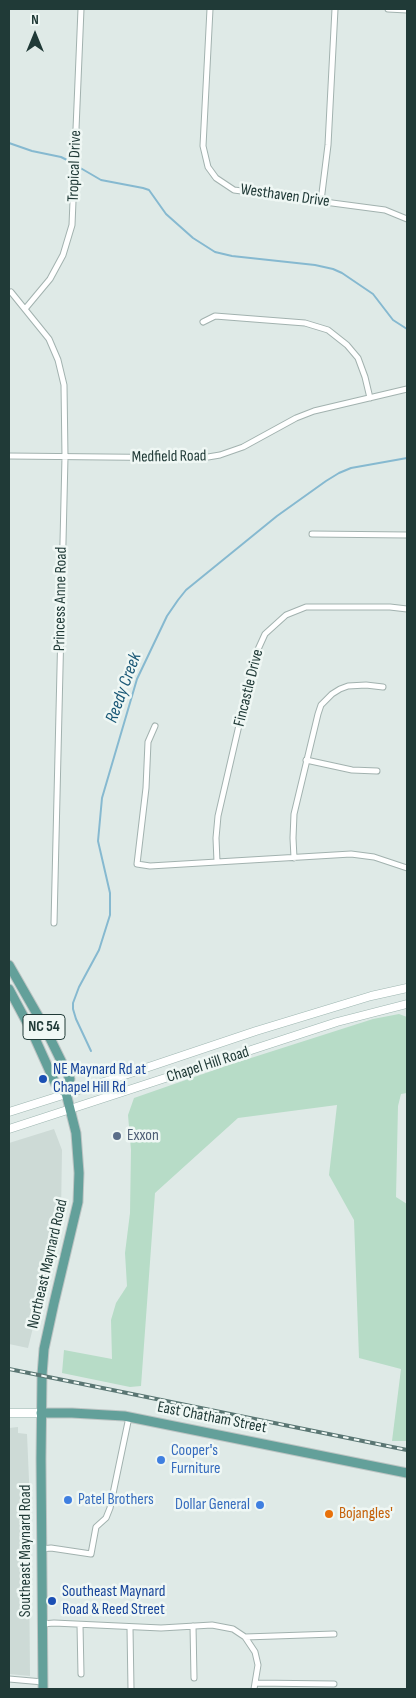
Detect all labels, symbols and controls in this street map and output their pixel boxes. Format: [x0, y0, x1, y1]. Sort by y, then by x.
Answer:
north arrow [10, 10, 60, 60]
text: N [31, 11, 39, 28]
street label: Tropical Drive [64, 130, 86, 202]
street label: Westhaven Drive [239, 180, 331, 212]
street label: Medfield Road [131, 447, 207, 467]
street label: Princess Anne Road [50, 547, 72, 651]
street label: Fincastle Drive [230, 647, 268, 729]
water label: Reedy Creek [101, 650, 147, 726]
road number: NC 54 [23, 1014, 65, 1040]
street label: Chapel Hill Road [164, 1043, 252, 1087]
place label: NE Maynard Rd at Chapel Hill Rd [53, 1060, 146, 1098]
marker: NE Maynard Rd at Chapel Hill Rd [37, 1073, 49, 1085]
place label: Exxon [127, 1126, 159, 1146]
marker: Exxon [111, 1130, 123, 1142]
street label: Northeast Maynard Road [24, 1198, 72, 1330]
street label: East Chatham Street [156, 1398, 268, 1438]
place label: Cooper's Furniture [171, 1441, 220, 1479]
marker: Cooper's Furniture [155, 1454, 167, 1466]
street label: Southeast Maynard Road [16, 1485, 36, 1617]
place label: Patel Brothers [78, 1490, 154, 1510]
marker: Patel Brothers [62, 1494, 74, 1506]
place label: Dollar General [175, 1495, 250, 1515]
marker: Dollar General [254, 1499, 266, 1511]
place label: Bojangles' [339, 1504, 393, 1524]
marker: Bojangles' [323, 1508, 335, 1520]
place label: Southeast Maynard Road & Reed Street [62, 1582, 165, 1620]
marker: Southeast Maynard Road & Reed Street [46, 1595, 58, 1607]

